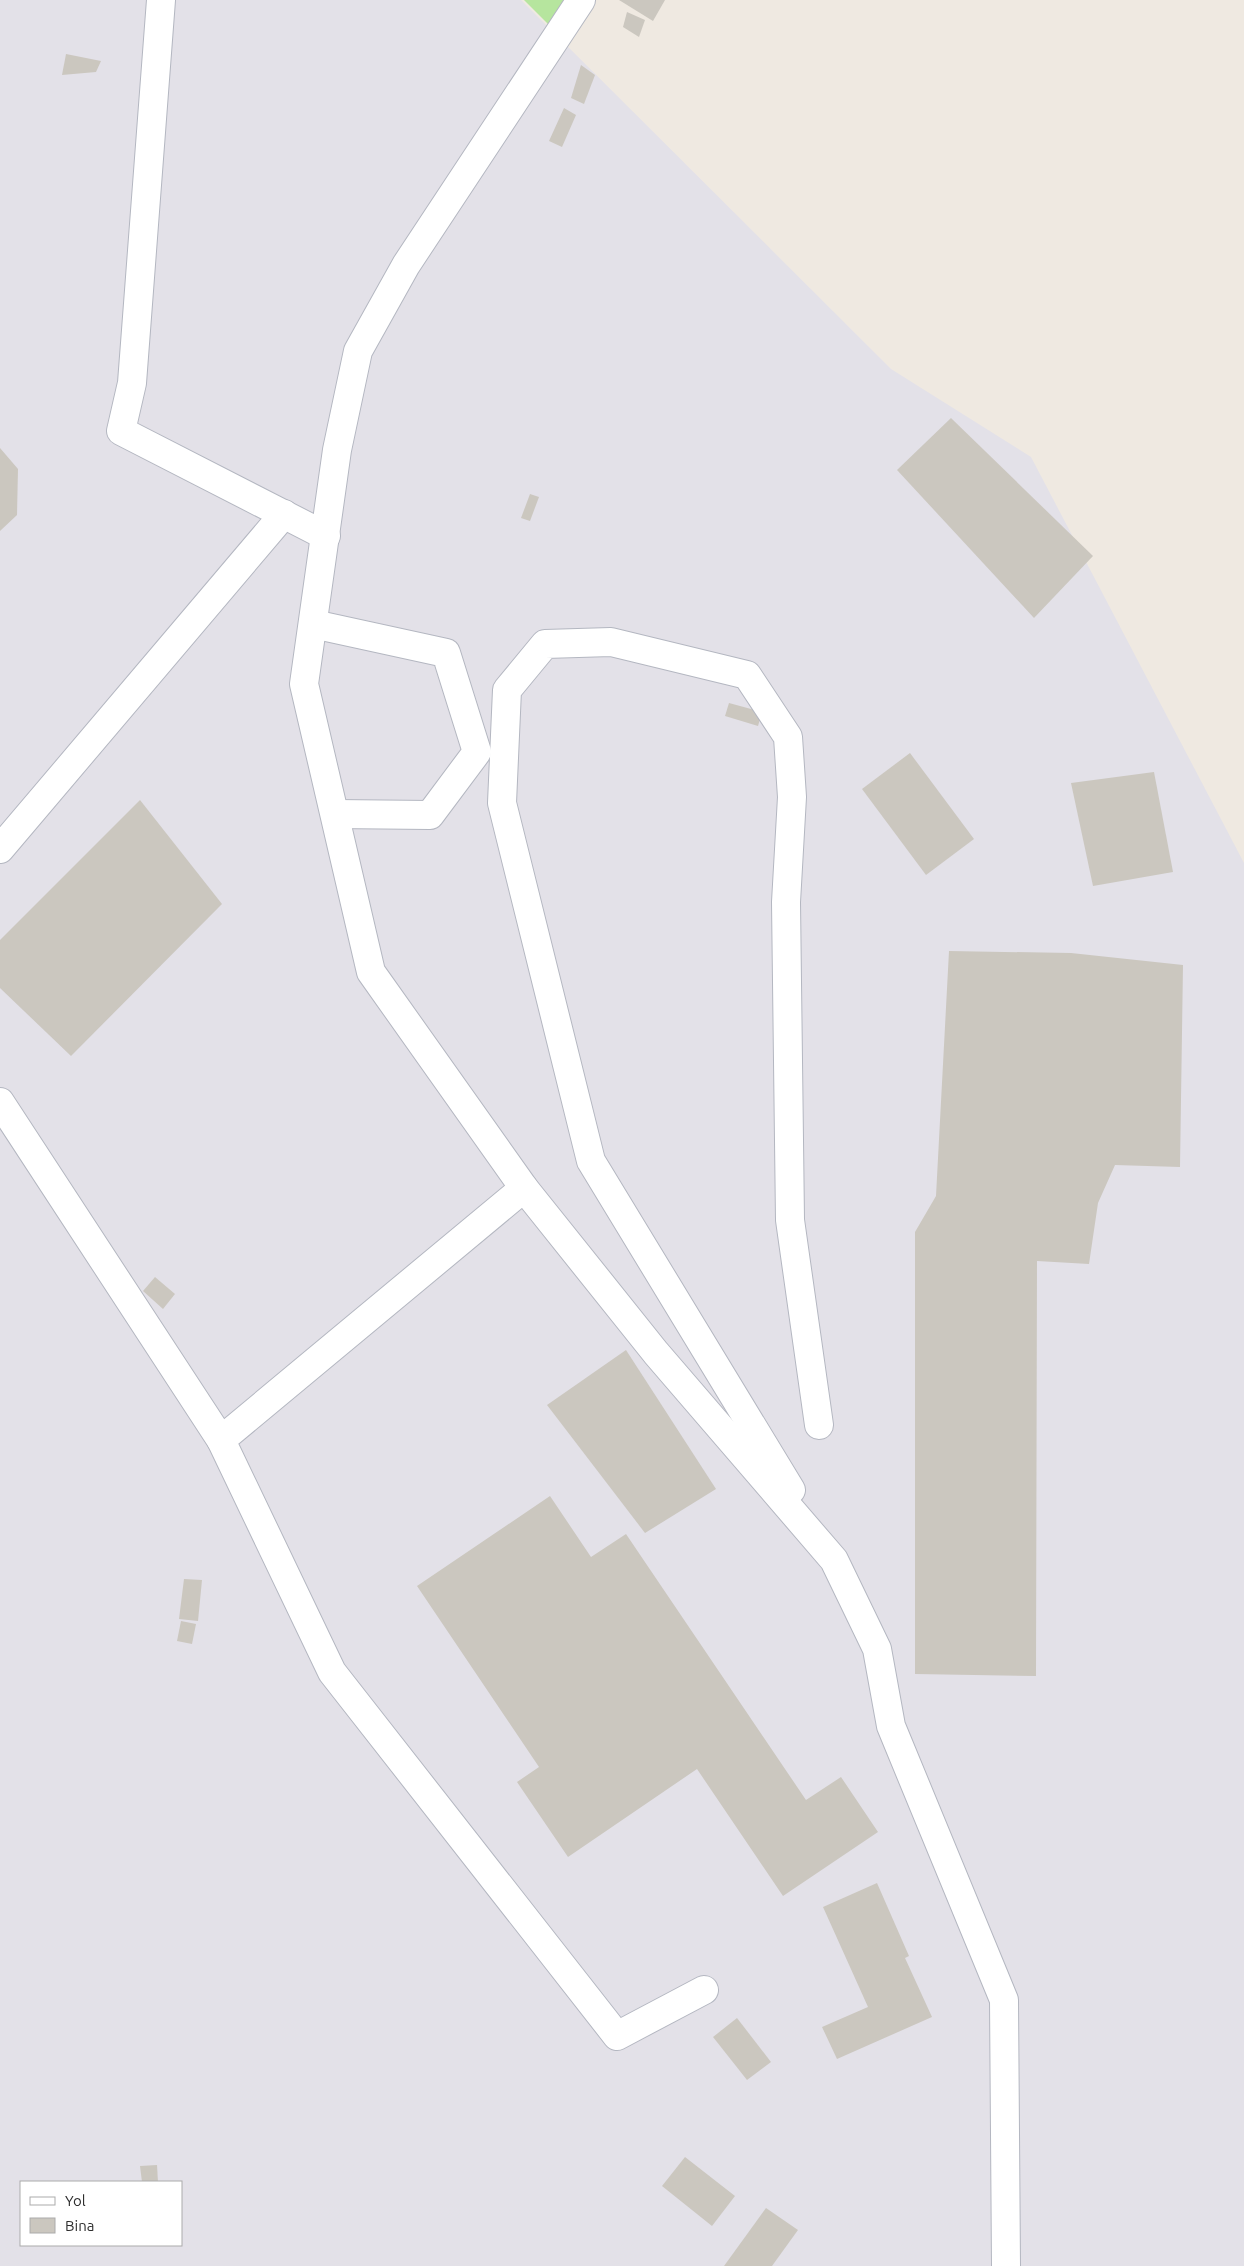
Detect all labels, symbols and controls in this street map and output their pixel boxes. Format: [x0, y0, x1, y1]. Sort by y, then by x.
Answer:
legend [20, 2181, 182, 2246]
text: Yol [65, 2192, 86, 2209]
text: Bina [65, 2217, 94, 2234]

